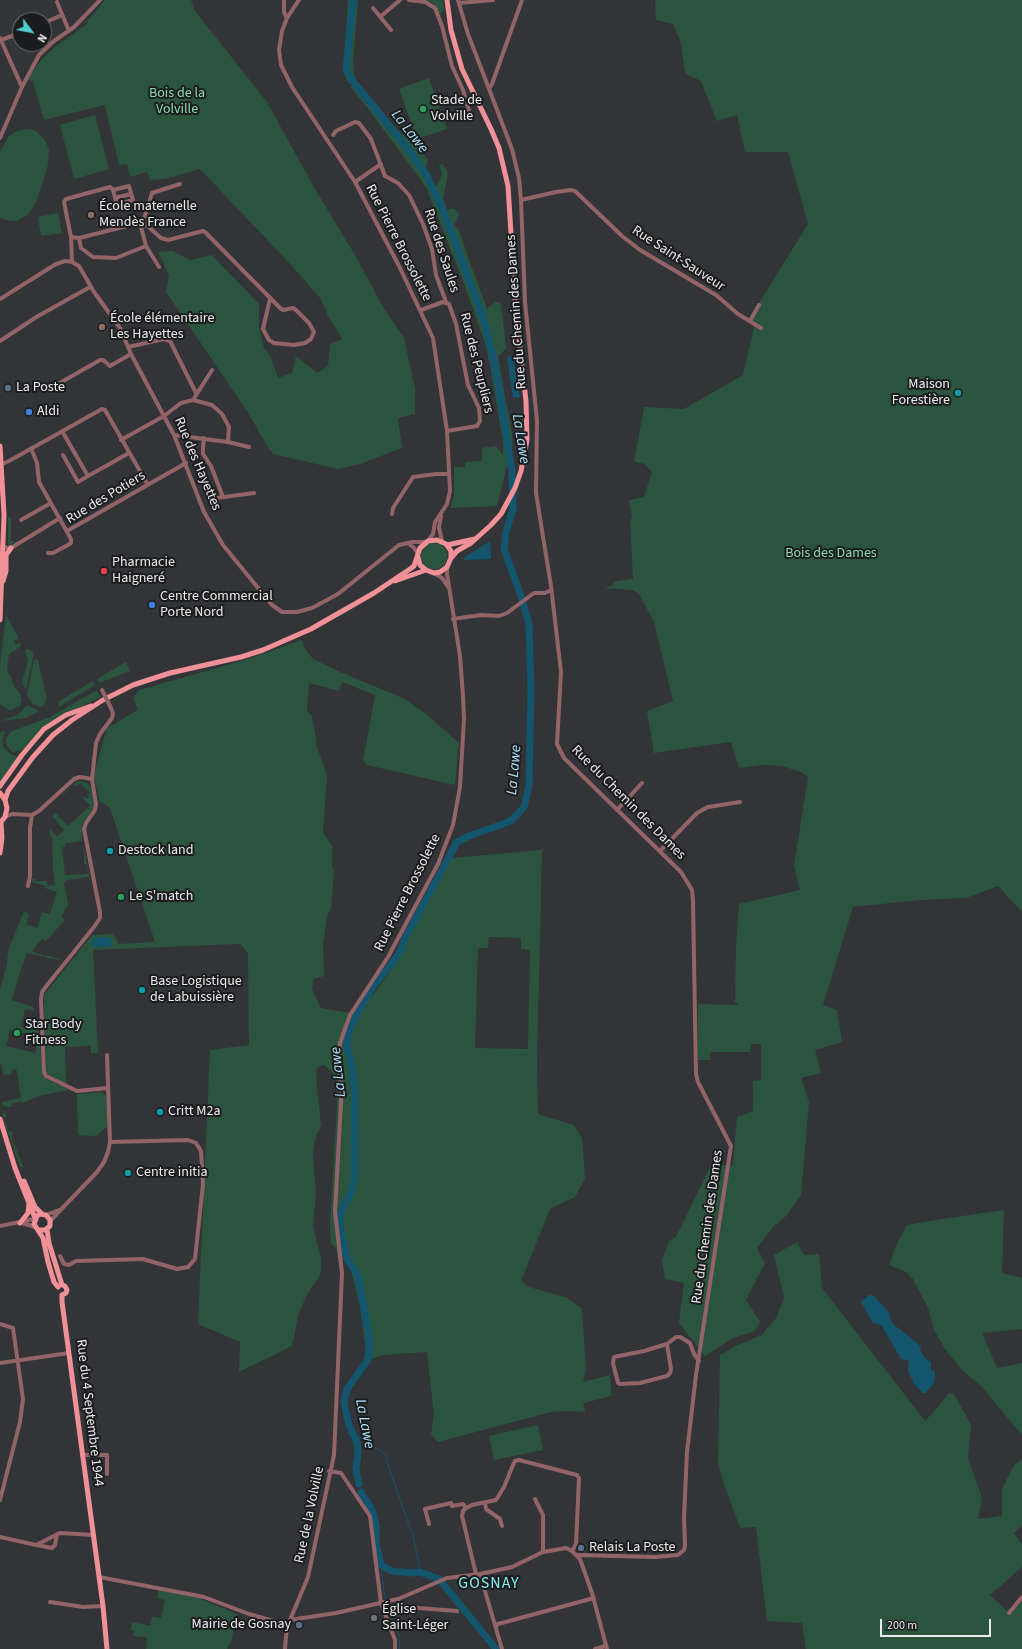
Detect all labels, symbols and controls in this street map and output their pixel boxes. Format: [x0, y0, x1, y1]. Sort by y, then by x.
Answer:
north arrow [12, 12, 52, 52]
text: N [33, 31, 50, 45]
park label: Bois de la Volville [149, 86, 205, 118]
place label: Stade de Volville [431, 93, 482, 126]
marker: Stade de Volville [418, 104, 428, 114]
water label: La Lawe [386, 107, 432, 157]
street label: Rue Pierre Brossolette [361, 182, 435, 304]
place label: École maternelle Mendès France [99, 199, 197, 232]
street label: Rue des Saules [420, 207, 462, 295]
marker: École maternelle Mendès France [86, 210, 96, 220]
street label: Rue Saint-Sauveur [628, 223, 728, 295]
street label: Rue du Chemin des Dames [503, 234, 531, 390]
place label: École élémentaire Les Hayettes [110, 311, 214, 344]
street label: Rue des Peupliers [455, 311, 497, 415]
marker: École élémentaire Les Hayettes [97, 322, 107, 332]
place label: Maison Forestière [892, 377, 950, 410]
place label: La Poste [16, 380, 65, 396]
marker: La Poste [3, 383, 13, 393]
marker: Maison Forestière [953, 388, 963, 398]
place label: Aldi [37, 404, 59, 420]
marker: Aldi [24, 407, 34, 417]
water label: La Lawe [507, 413, 533, 465]
street label: Rue des Hayettes [170, 415, 224, 513]
street label: Rue des Potiers [63, 468, 149, 528]
park label: Bois des Dames [785, 546, 877, 562]
place label: Pharmacie Haigneré [112, 555, 175, 588]
marker: Pharmacie Haigneré [99, 566, 109, 576]
place label: Centre Commercial Porte Nord [160, 589, 273, 622]
marker: Centre Commercial Porte Nord [147, 600, 157, 610]
street label: Rue du Chemin des Dames [567, 742, 689, 864]
water label: La Lawe [504, 744, 526, 796]
street label: Rue Pierre Brossolette [371, 832, 445, 954]
place label: Destock land [118, 843, 193, 859]
marker: Destock land [105, 846, 115, 856]
place label: Le S'match [129, 889, 193, 905]
marker: Le S'match [116, 892, 126, 902]
place label: Base Logistique de Labuissière [150, 974, 242, 1006]
marker: Base Logistique de Labuissière [137, 985, 147, 995]
place label: Star Body Fitness [25, 1017, 81, 1050]
marker: Star Body Fitness [12, 1028, 22, 1038]
water label: La Lawe [327, 1046, 351, 1098]
place label: Critt M2a [168, 1104, 220, 1120]
marker: Critt M2a [155, 1107, 165, 1117]
street label: Rue du Chemin des Dames [689, 1149, 727, 1305]
place label: Centre initia [136, 1165, 208, 1181]
marker: Centre initia [123, 1168, 133, 1178]
street label: Rue du 4 Septembre 1944 [72, 1338, 106, 1488]
water label: La Lawe [350, 1398, 378, 1450]
street label: Rue de la Volville [292, 1465, 328, 1565]
place label: Relais La Poste [589, 1540, 675, 1556]
marker: Relais La Poste [576, 1543, 586, 1553]
district label: GOSNAY [458, 1574, 520, 1594]
place label: Église Saint-Léger [382, 1602, 448, 1634]
scale bar [882, 1611, 993, 1637]
marker: Église Saint-Léger [369, 1613, 379, 1623]
place label: Mairie de Gosnay [191, 1617, 291, 1633]
text: 200 m [887, 1617, 917, 1634]
marker: Mairie de Gosnay [294, 1620, 304, 1630]

